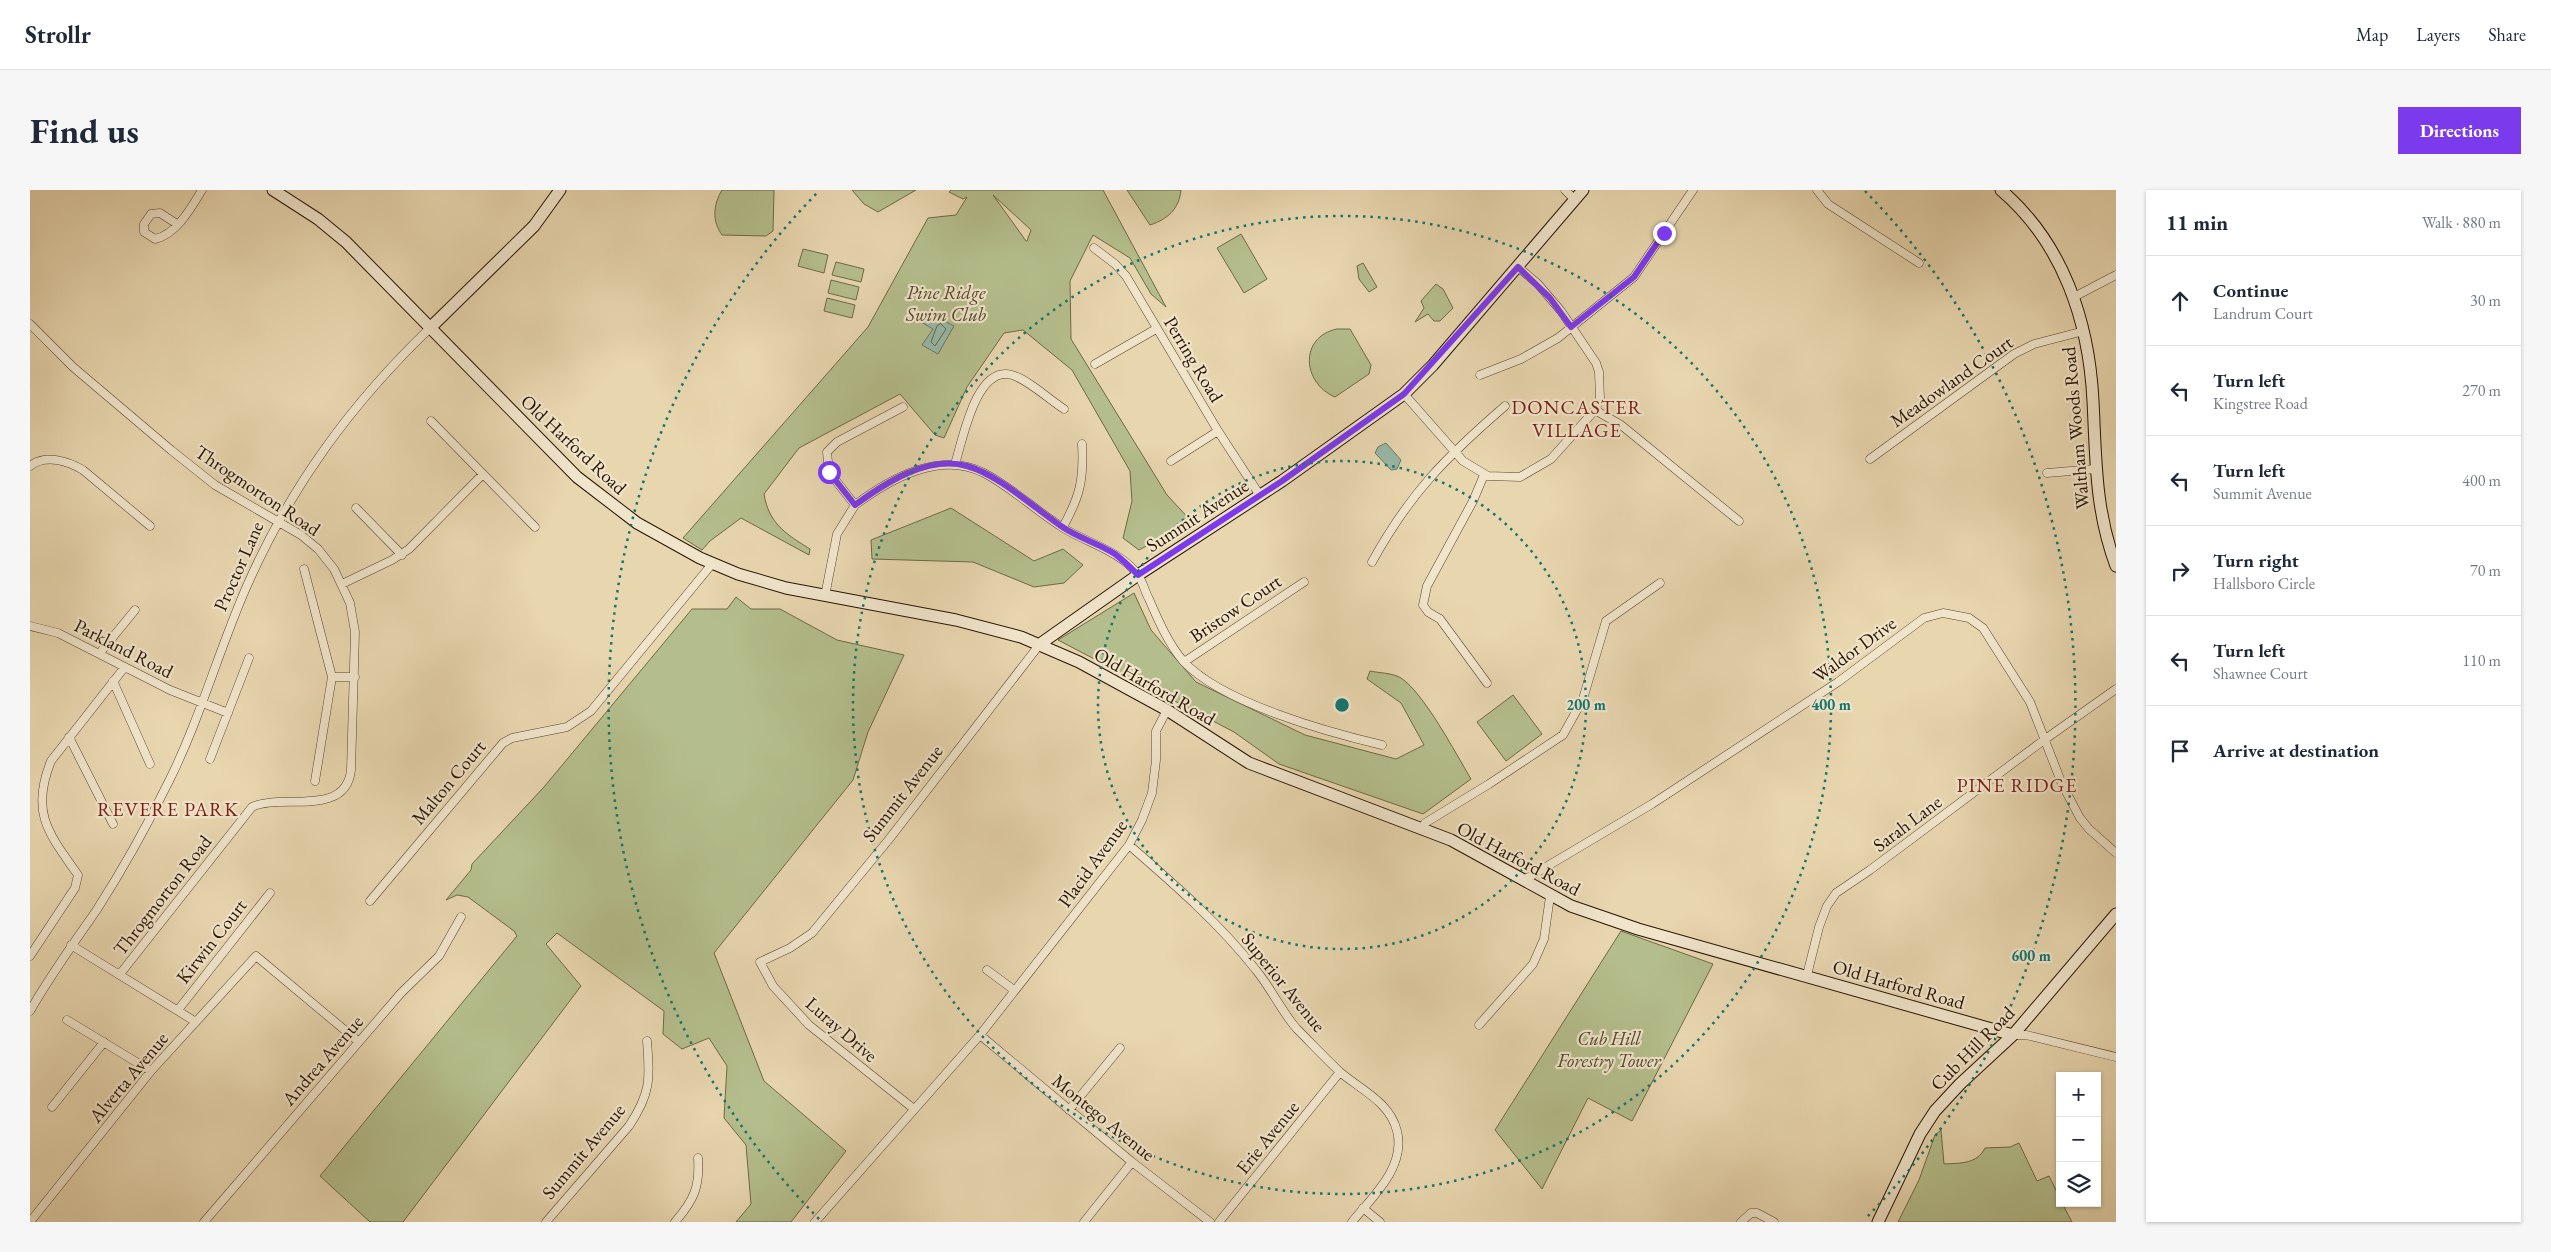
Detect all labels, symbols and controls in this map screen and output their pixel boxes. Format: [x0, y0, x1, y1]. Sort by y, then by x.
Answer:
text: Strollr [25, 19, 91, 50]
text: Map [2356, 23, 2388, 46]
text: Layers [2416, 23, 2460, 46]
text: Share [2488, 23, 2526, 46]
button: Directions [2398, 107, 2521, 154]
text: Find us [30, 108, 139, 153]
text: 11 min [2166, 209, 2228, 236]
text: Walk · 880 m [2422, 212, 2501, 233]
route end [1653, 222, 1676, 245]
text: Continue [2213, 278, 2288, 303]
park label: Pine Ridge Swim Club [905, 280, 986, 327]
icon: ahead [2166, 287, 2194, 315]
text: 30 m [2470, 290, 2501, 311]
text: Landrum Court [2213, 303, 2313, 324]
street label: Perring Road [1158, 312, 1229, 407]
street label: Meadowland Court [1885, 330, 2018, 433]
street label: Waltham Woods Road [2056, 345, 2095, 510]
text: Turn left [2213, 368, 2285, 393]
icon: left [2166, 377, 2194, 405]
text: 270 m [2462, 380, 2501, 401]
street label: Old Harford Road [515, 389, 632, 500]
text: Kingstree Road [2213, 393, 2308, 414]
district label: DONCASTER VILLAGE [1511, 394, 1643, 443]
street label: Throgmorton Road [190, 439, 326, 542]
text: Turn left [2213, 458, 2285, 483]
route start [818, 461, 841, 484]
icon: left [2166, 467, 2194, 495]
text: 400 m [2462, 470, 2501, 491]
street label: Summit Avenue [1141, 473, 1253, 558]
text: Summit Avenue [2213, 483, 2312, 504]
street label: Proctor Lane [208, 517, 269, 615]
text: Turn right [2213, 548, 2299, 573]
icon: right [2166, 557, 2194, 585]
text: 70 m [2470, 560, 2501, 581]
street label: Bristow Court [1185, 569, 1286, 648]
text: Hallsboro Circle [2213, 573, 2315, 594]
street label: Waldor Drive [1808, 611, 1901, 688]
street label: Parkland Road [70, 613, 178, 684]
text: Turn left [2213, 638, 2285, 663]
street label: Old Harford Road [1089, 642, 1220, 732]
icon: left [2166, 647, 2194, 675]
text: 110 m [2462, 650, 2501, 671]
text: Shawnee Court [2213, 663, 2308, 684]
text: 200 m [1566, 695, 1606, 714]
text: 400 m [1811, 695, 1851, 714]
centre of rings [1333, 696, 1351, 714]
street label: Malton Court [406, 735, 491, 830]
icon: arrive [2166, 737, 2194, 765]
text: Arrive at destination [2213, 738, 2379, 763]
street label: Summit Avenue [856, 739, 948, 847]
district label: PINE RIDGE [1957, 772, 2077, 798]
street label: Sarah Lane [1868, 789, 1947, 857]
district label: REVERE PARK [97, 796, 239, 822]
street label: Placid Avenue [1052, 814, 1133, 912]
street label: Old Harford Road [1453, 815, 1585, 902]
street label: Throgmorton Road [108, 830, 217, 961]
street label: Kirwin Court [171, 894, 252, 989]
street label: Superior Avenue [1236, 927, 1331, 1037]
text: 600 m [2011, 946, 2051, 965]
street label: Old Harford Road [1830, 954, 1968, 1015]
street label: Luray Drive [800, 991, 883, 1068]
street label: Cub Hill Road [1925, 1000, 2020, 1096]
street label: Andrea Avenue [275, 1010, 369, 1112]
park label: Cub Hill Forestry Tower [1556, 1026, 1661, 1073]
street label: Alverta Avenue [82, 1027, 174, 1129]
street label: Montego Avenue [1047, 1068, 1160, 1167]
map controls [2056, 1072, 2101, 1207]
button: + [2056, 1072, 2101, 1117]
street label: Erie Avenue [1230, 1095, 1305, 1179]
street label: Summit Avenue [536, 1098, 631, 1204]
button: − [2056, 1117, 2101, 1162]
button: layers [2056, 1162, 2101, 1207]

